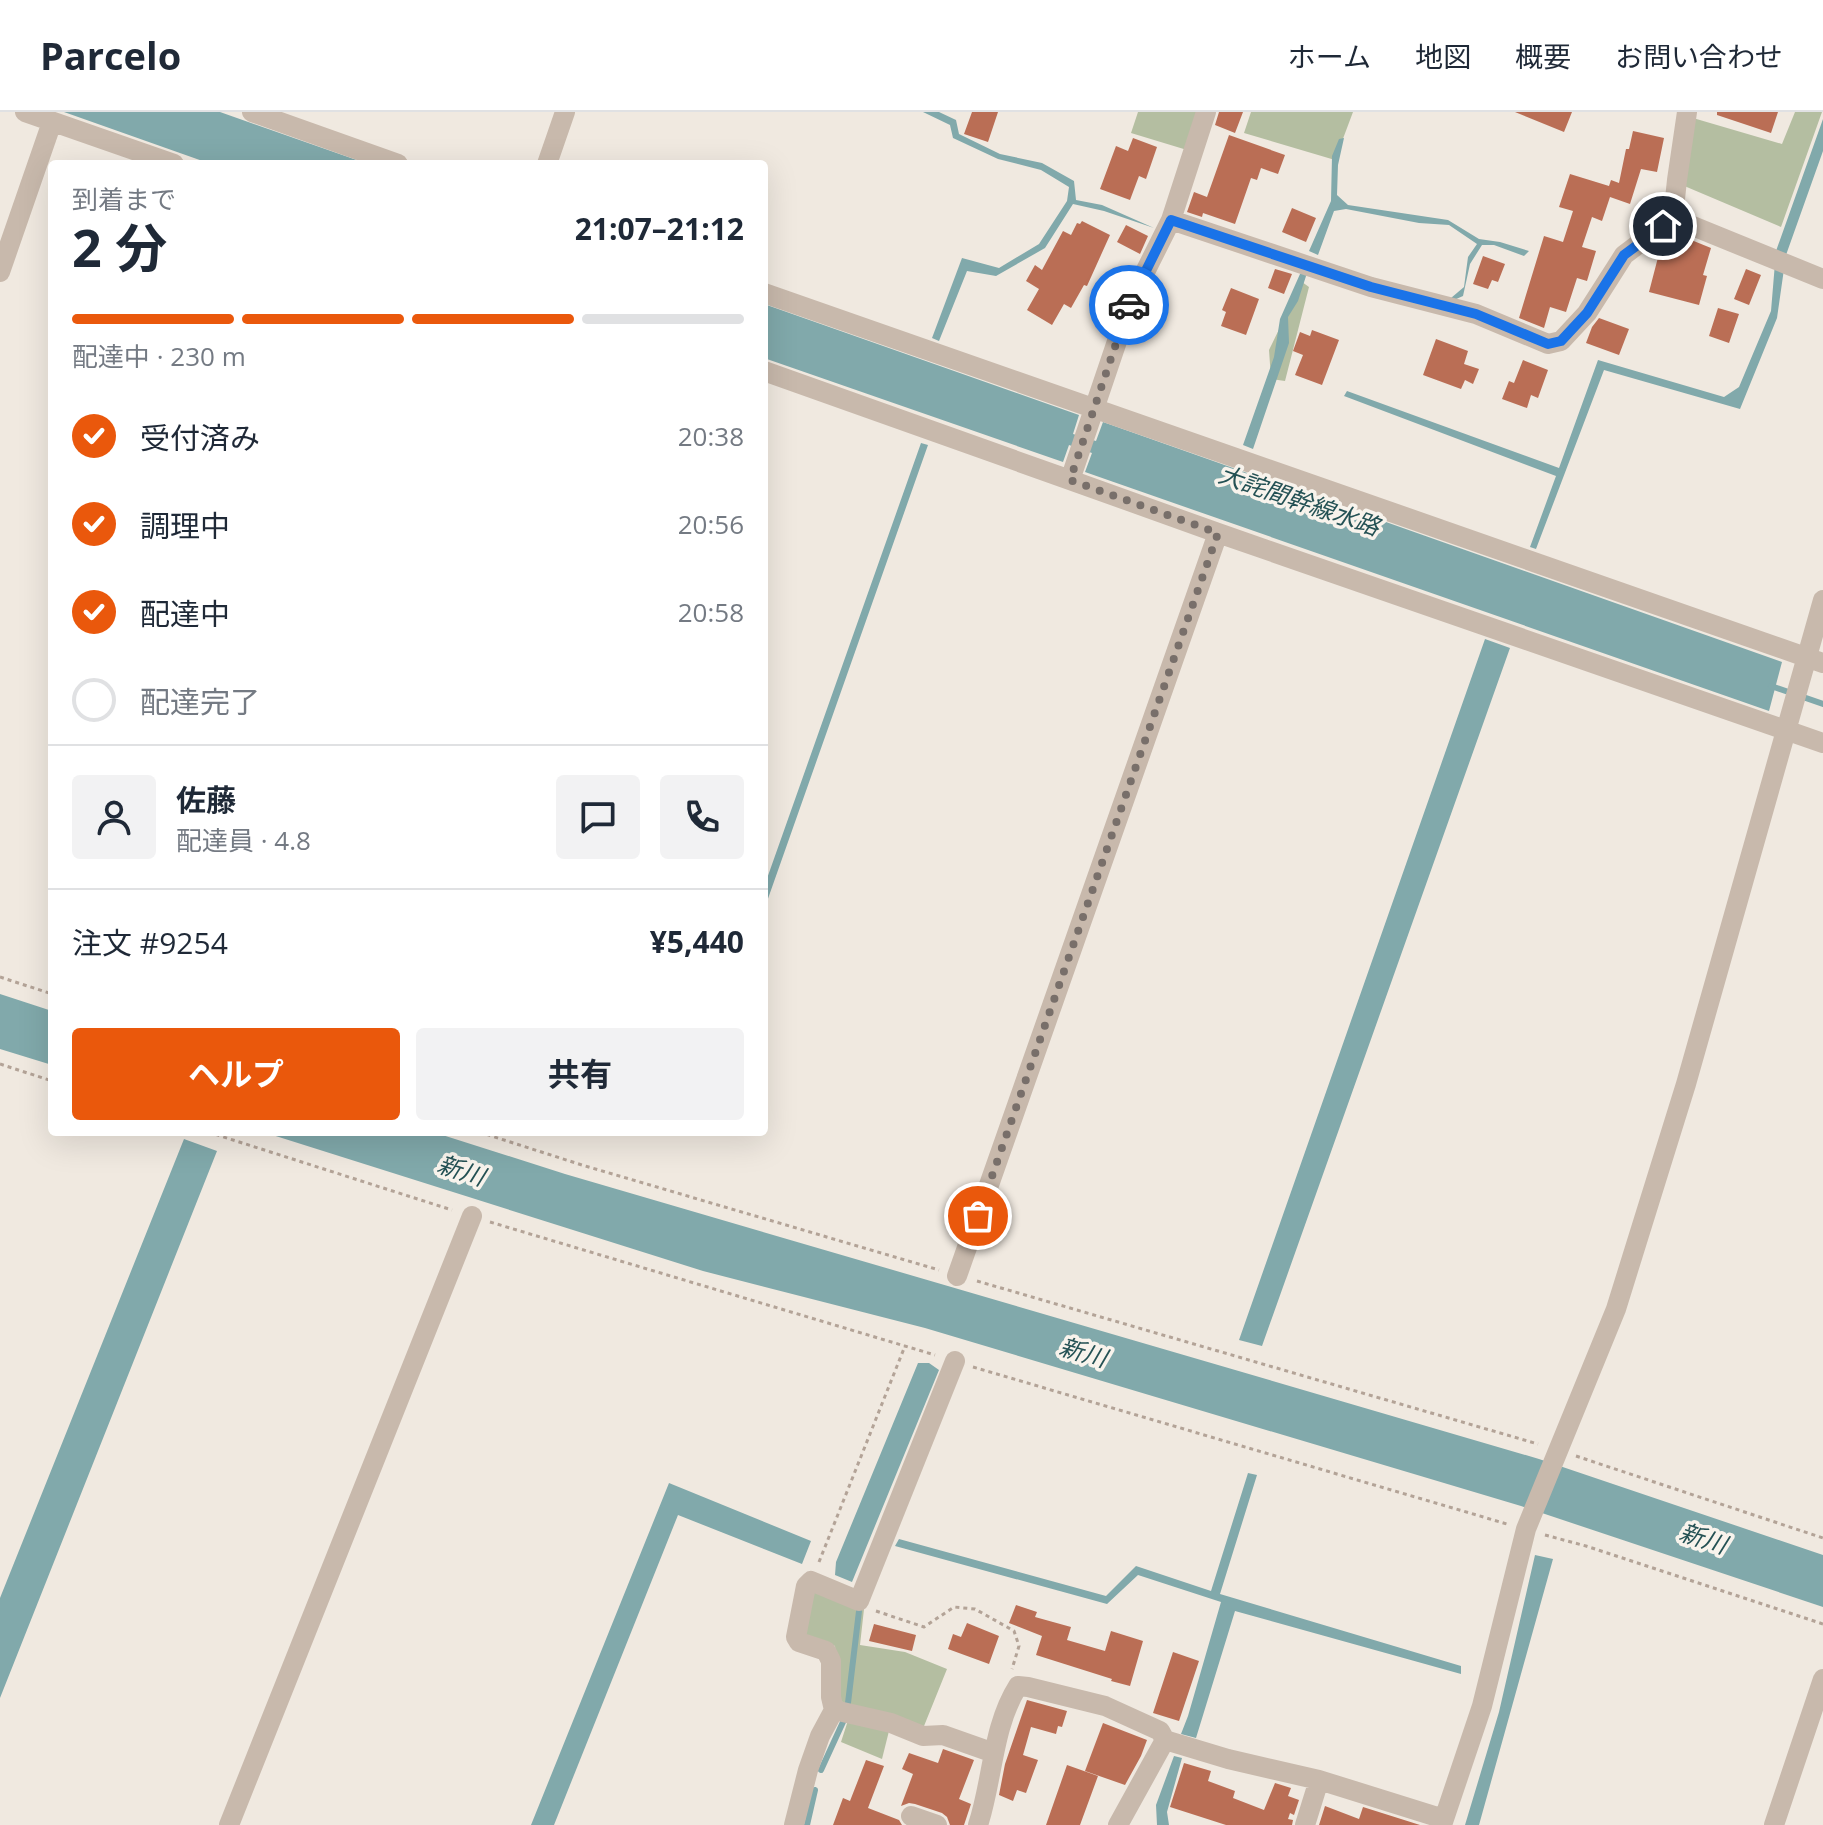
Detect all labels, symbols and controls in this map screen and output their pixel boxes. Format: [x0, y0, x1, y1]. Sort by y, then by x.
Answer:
text: Parcelo [40, 29, 181, 81]
text: ホーム [1288, 37, 1371, 75]
text: 地図 [1415, 37, 1471, 75]
text: 概要 [1515, 37, 1571, 75]
text: お問い合わせ [1615, 37, 1783, 75]
text: 到着まで [72, 181, 176, 217]
pin [1629, 192, 1697, 260]
icon: home [1641, 204, 1685, 248]
text: 21:07–21:12 [575, 208, 744, 249]
text: 2 分 [72, 211, 167, 282]
courier [1089, 265, 1169, 345]
icon: car [1107, 283, 1151, 327]
text: 配達中 · 230 m [72, 338, 246, 374]
icon: check [72, 414, 116, 458]
text: 受付済み [140, 417, 260, 458]
text: 20:38 [678, 418, 744, 454]
water label: 大詫間幹線水路 [1215, 457, 1386, 543]
icon: check [72, 502, 116, 546]
text: 調理中 [140, 505, 230, 546]
text: 20:56 [678, 506, 744, 542]
icon: check [72, 590, 116, 634]
text: 配達中 [140, 593, 230, 634]
text: 20:58 [678, 594, 744, 630]
text: 配達完了 [140, 681, 260, 722]
button: person [72, 775, 156, 859]
button: chat [556, 775, 640, 859]
button: phone [660, 775, 744, 859]
text: 佐藤 [176, 779, 236, 820]
text: 配達員 · 4.8 [176, 822, 311, 858]
text: ¥5,440 [650, 921, 744, 962]
text: 注文 #9254 [72, 922, 228, 963]
button: ヘルプ [72, 1028, 400, 1120]
button: 共有 [416, 1028, 744, 1120]
water label: 新川 [434, 1146, 492, 1194]
pin [944, 1182, 1012, 1250]
icon: bag [956, 1194, 1000, 1238]
water label: 新川 [1056, 1329, 1114, 1375]
water label: 新川 [1676, 1514, 1734, 1562]

